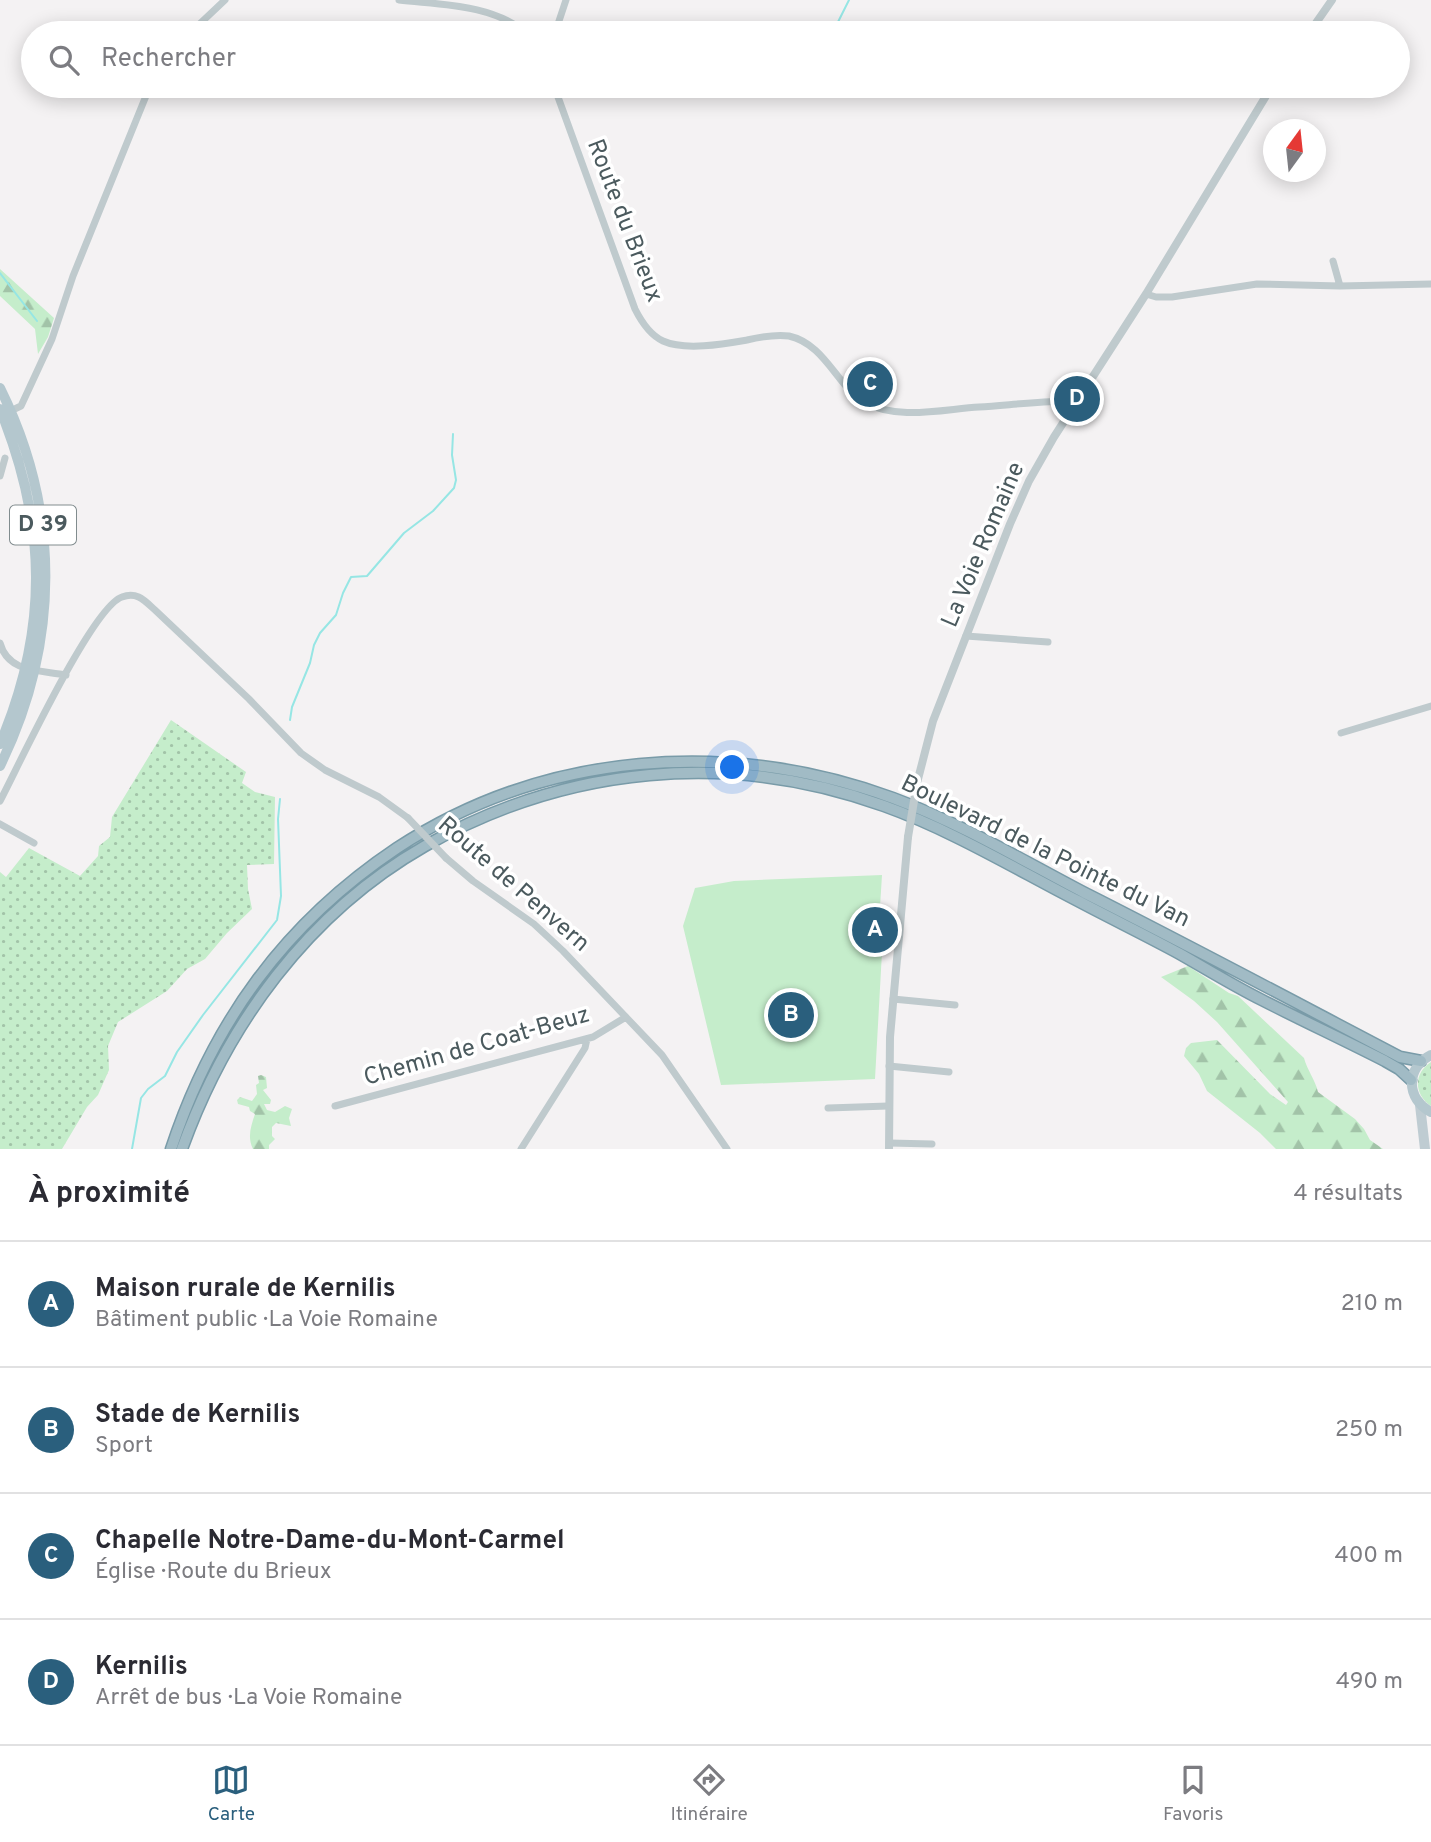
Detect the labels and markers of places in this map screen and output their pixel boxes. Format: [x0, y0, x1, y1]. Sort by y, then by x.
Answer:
pin: C [847, 358, 893, 410]
pin: D [1054, 373, 1100, 425]
pin: A [852, 904, 898, 956]
pin: B [768, 989, 814, 1041]

